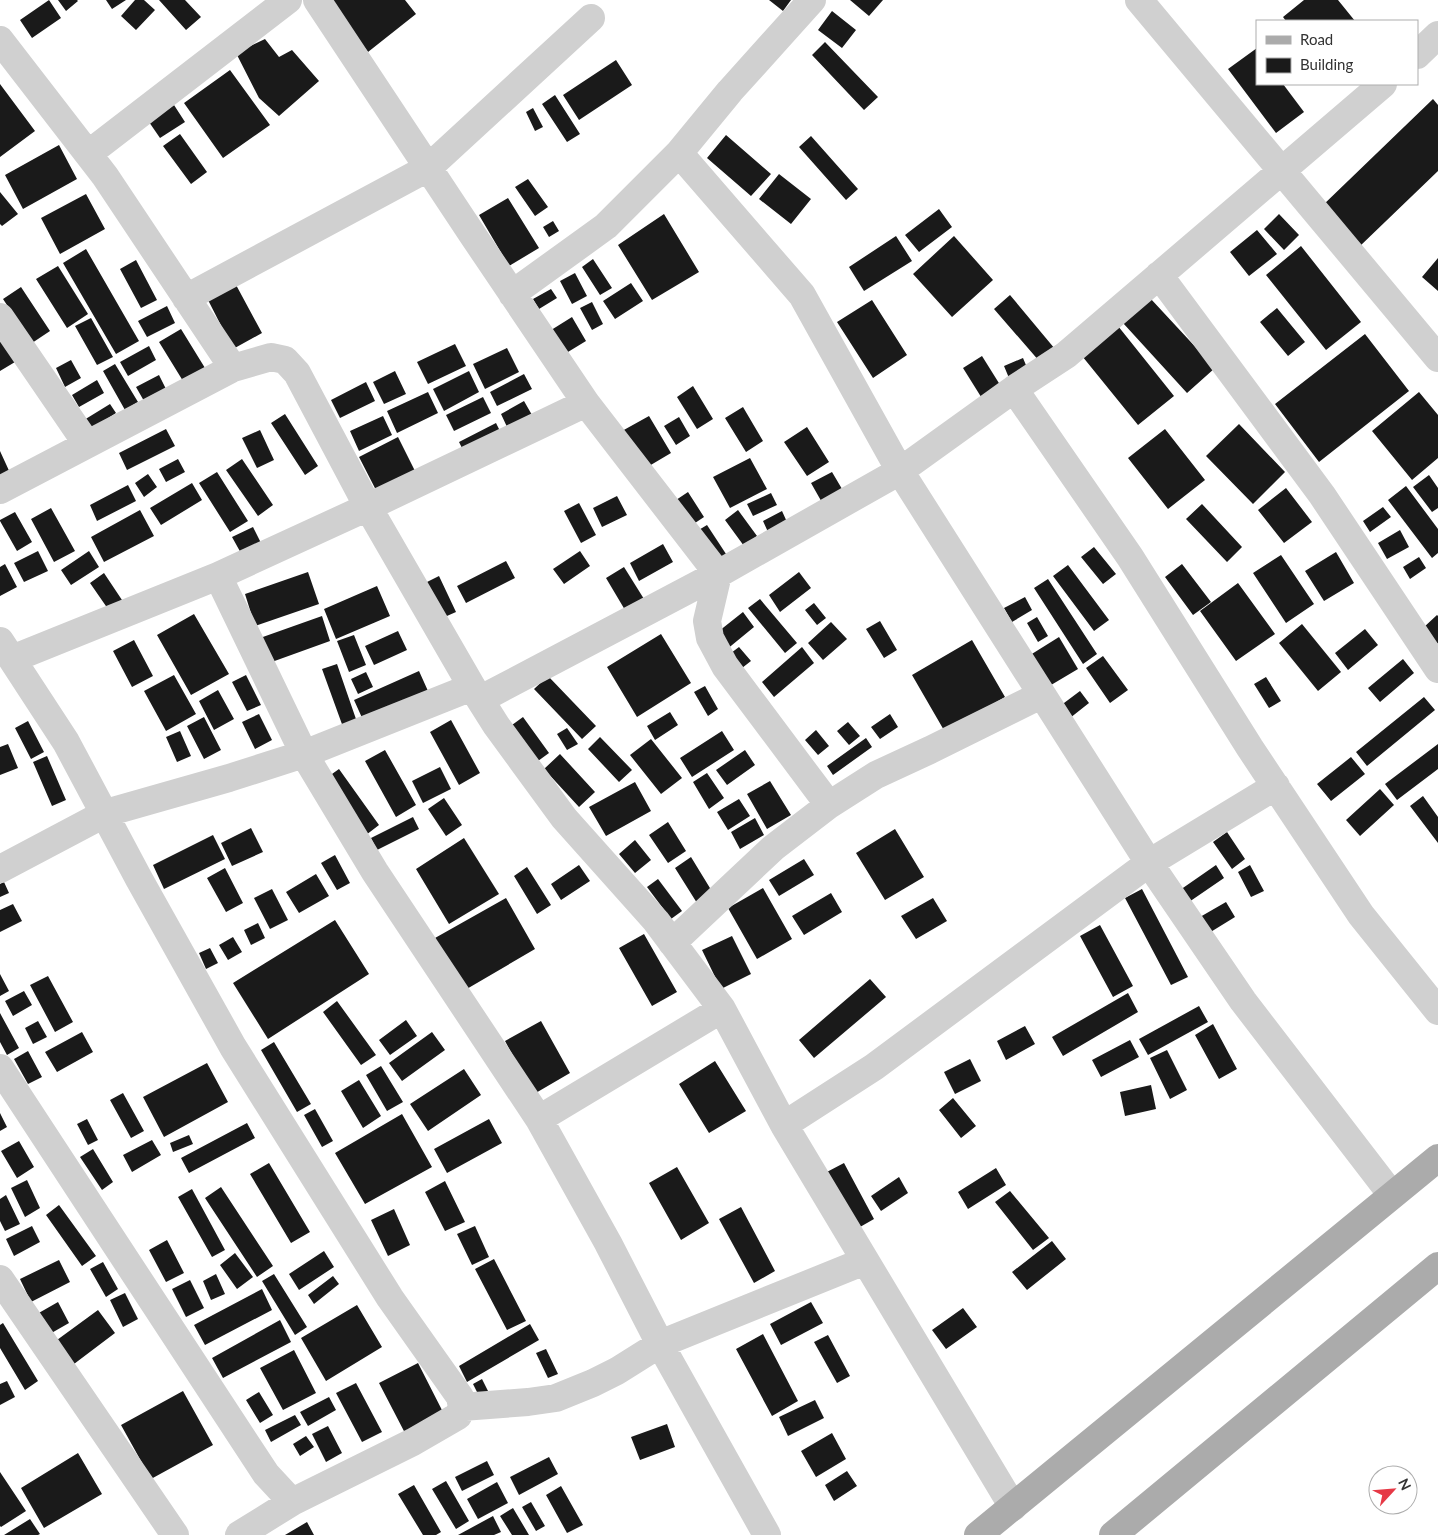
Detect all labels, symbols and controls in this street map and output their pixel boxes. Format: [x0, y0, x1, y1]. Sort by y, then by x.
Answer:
legend [1256, 20, 1418, 85]
text: Road [1300, 30, 1333, 48]
text: Building [1300, 55, 1353, 73]
north arrow [1368, 1465, 1418, 1515]
text: N [1395, 1476, 1415, 1493]

